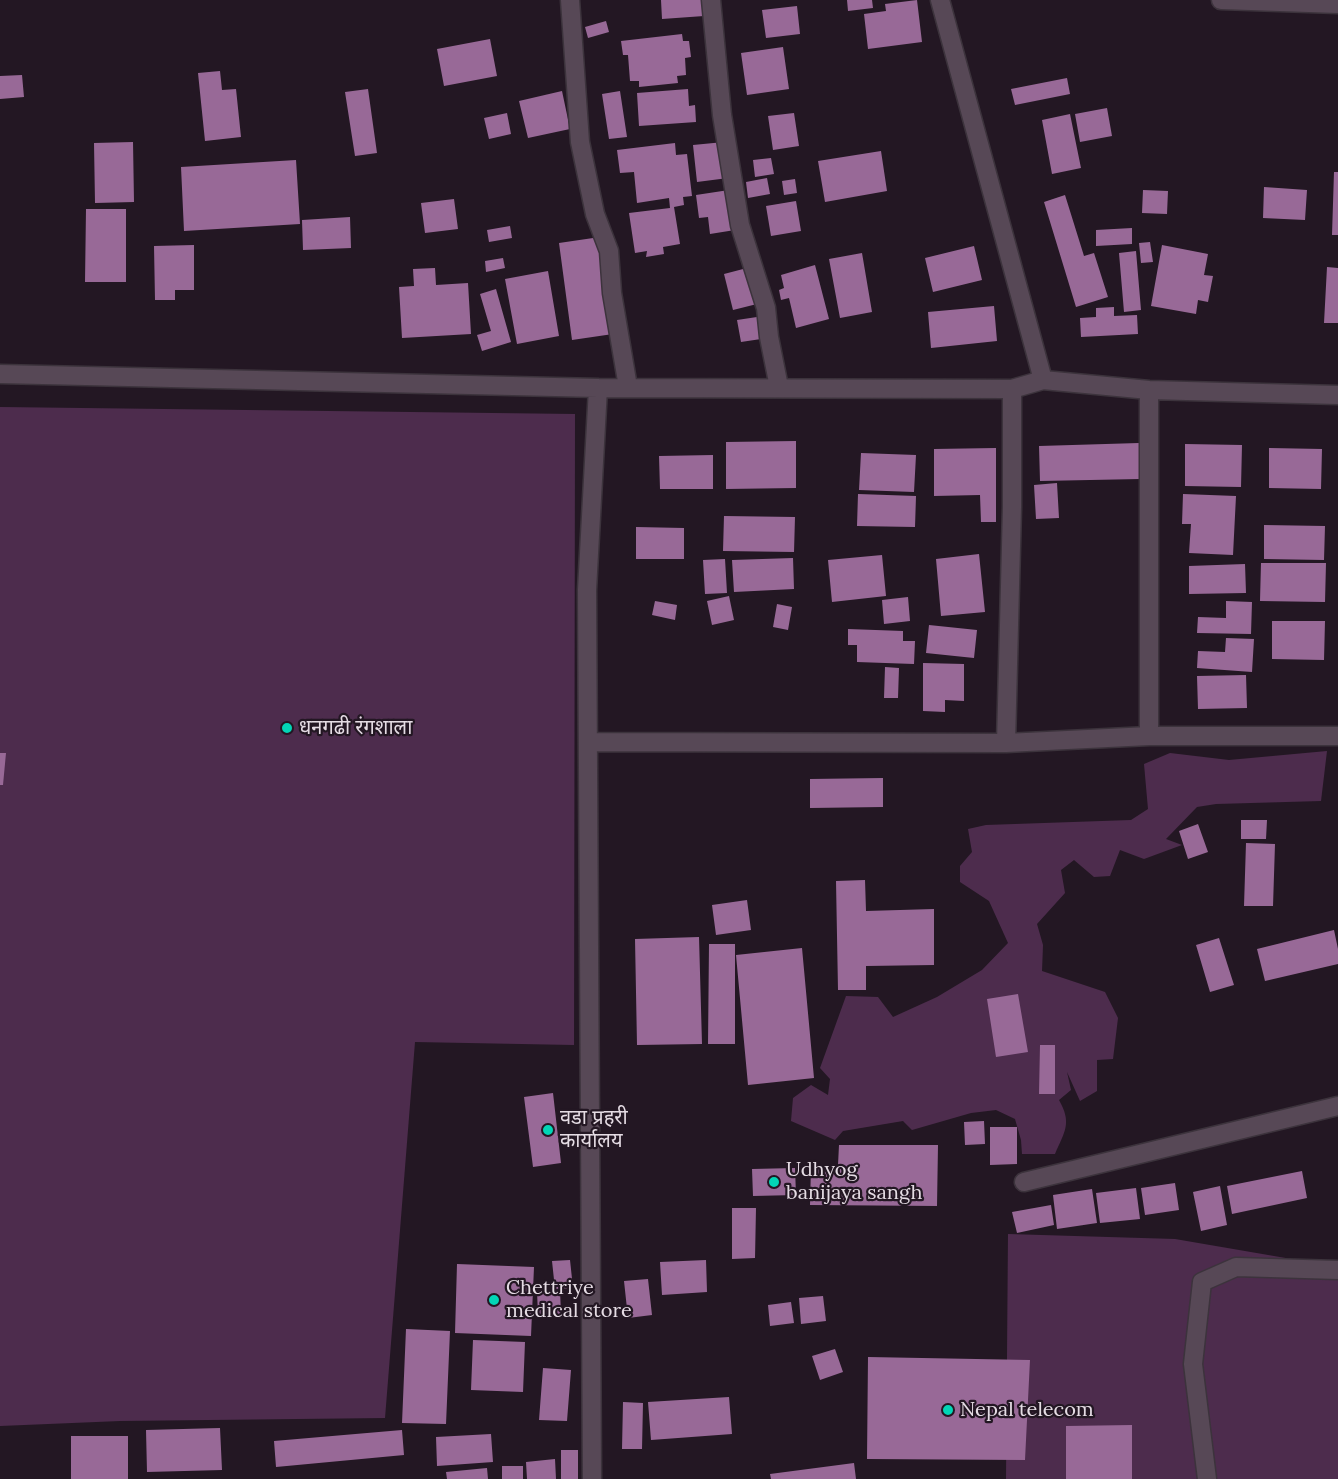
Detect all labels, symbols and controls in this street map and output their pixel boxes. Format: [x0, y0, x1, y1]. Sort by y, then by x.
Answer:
place label: धनगढी रंगशाला [299, 716, 412, 740]
marker: धनगढी रंगशाला [280, 721, 294, 735]
place label: वडा प्रहरी कार्यालय [560, 1106, 628, 1153]
marker: वडा प्रहरी कार्यालय [541, 1123, 555, 1137]
place label: Udhyog banijaya sangh [786, 1158, 922, 1205]
marker: Udhyog banijaya sangh [767, 1175, 781, 1189]
place label: Chettriye medical store [506, 1276, 632, 1323]
marker: Chettriye medical store [487, 1293, 501, 1307]
place label: Nepal telecom [960, 1398, 1094, 1422]
marker: Nepal telecom [941, 1403, 955, 1417]

